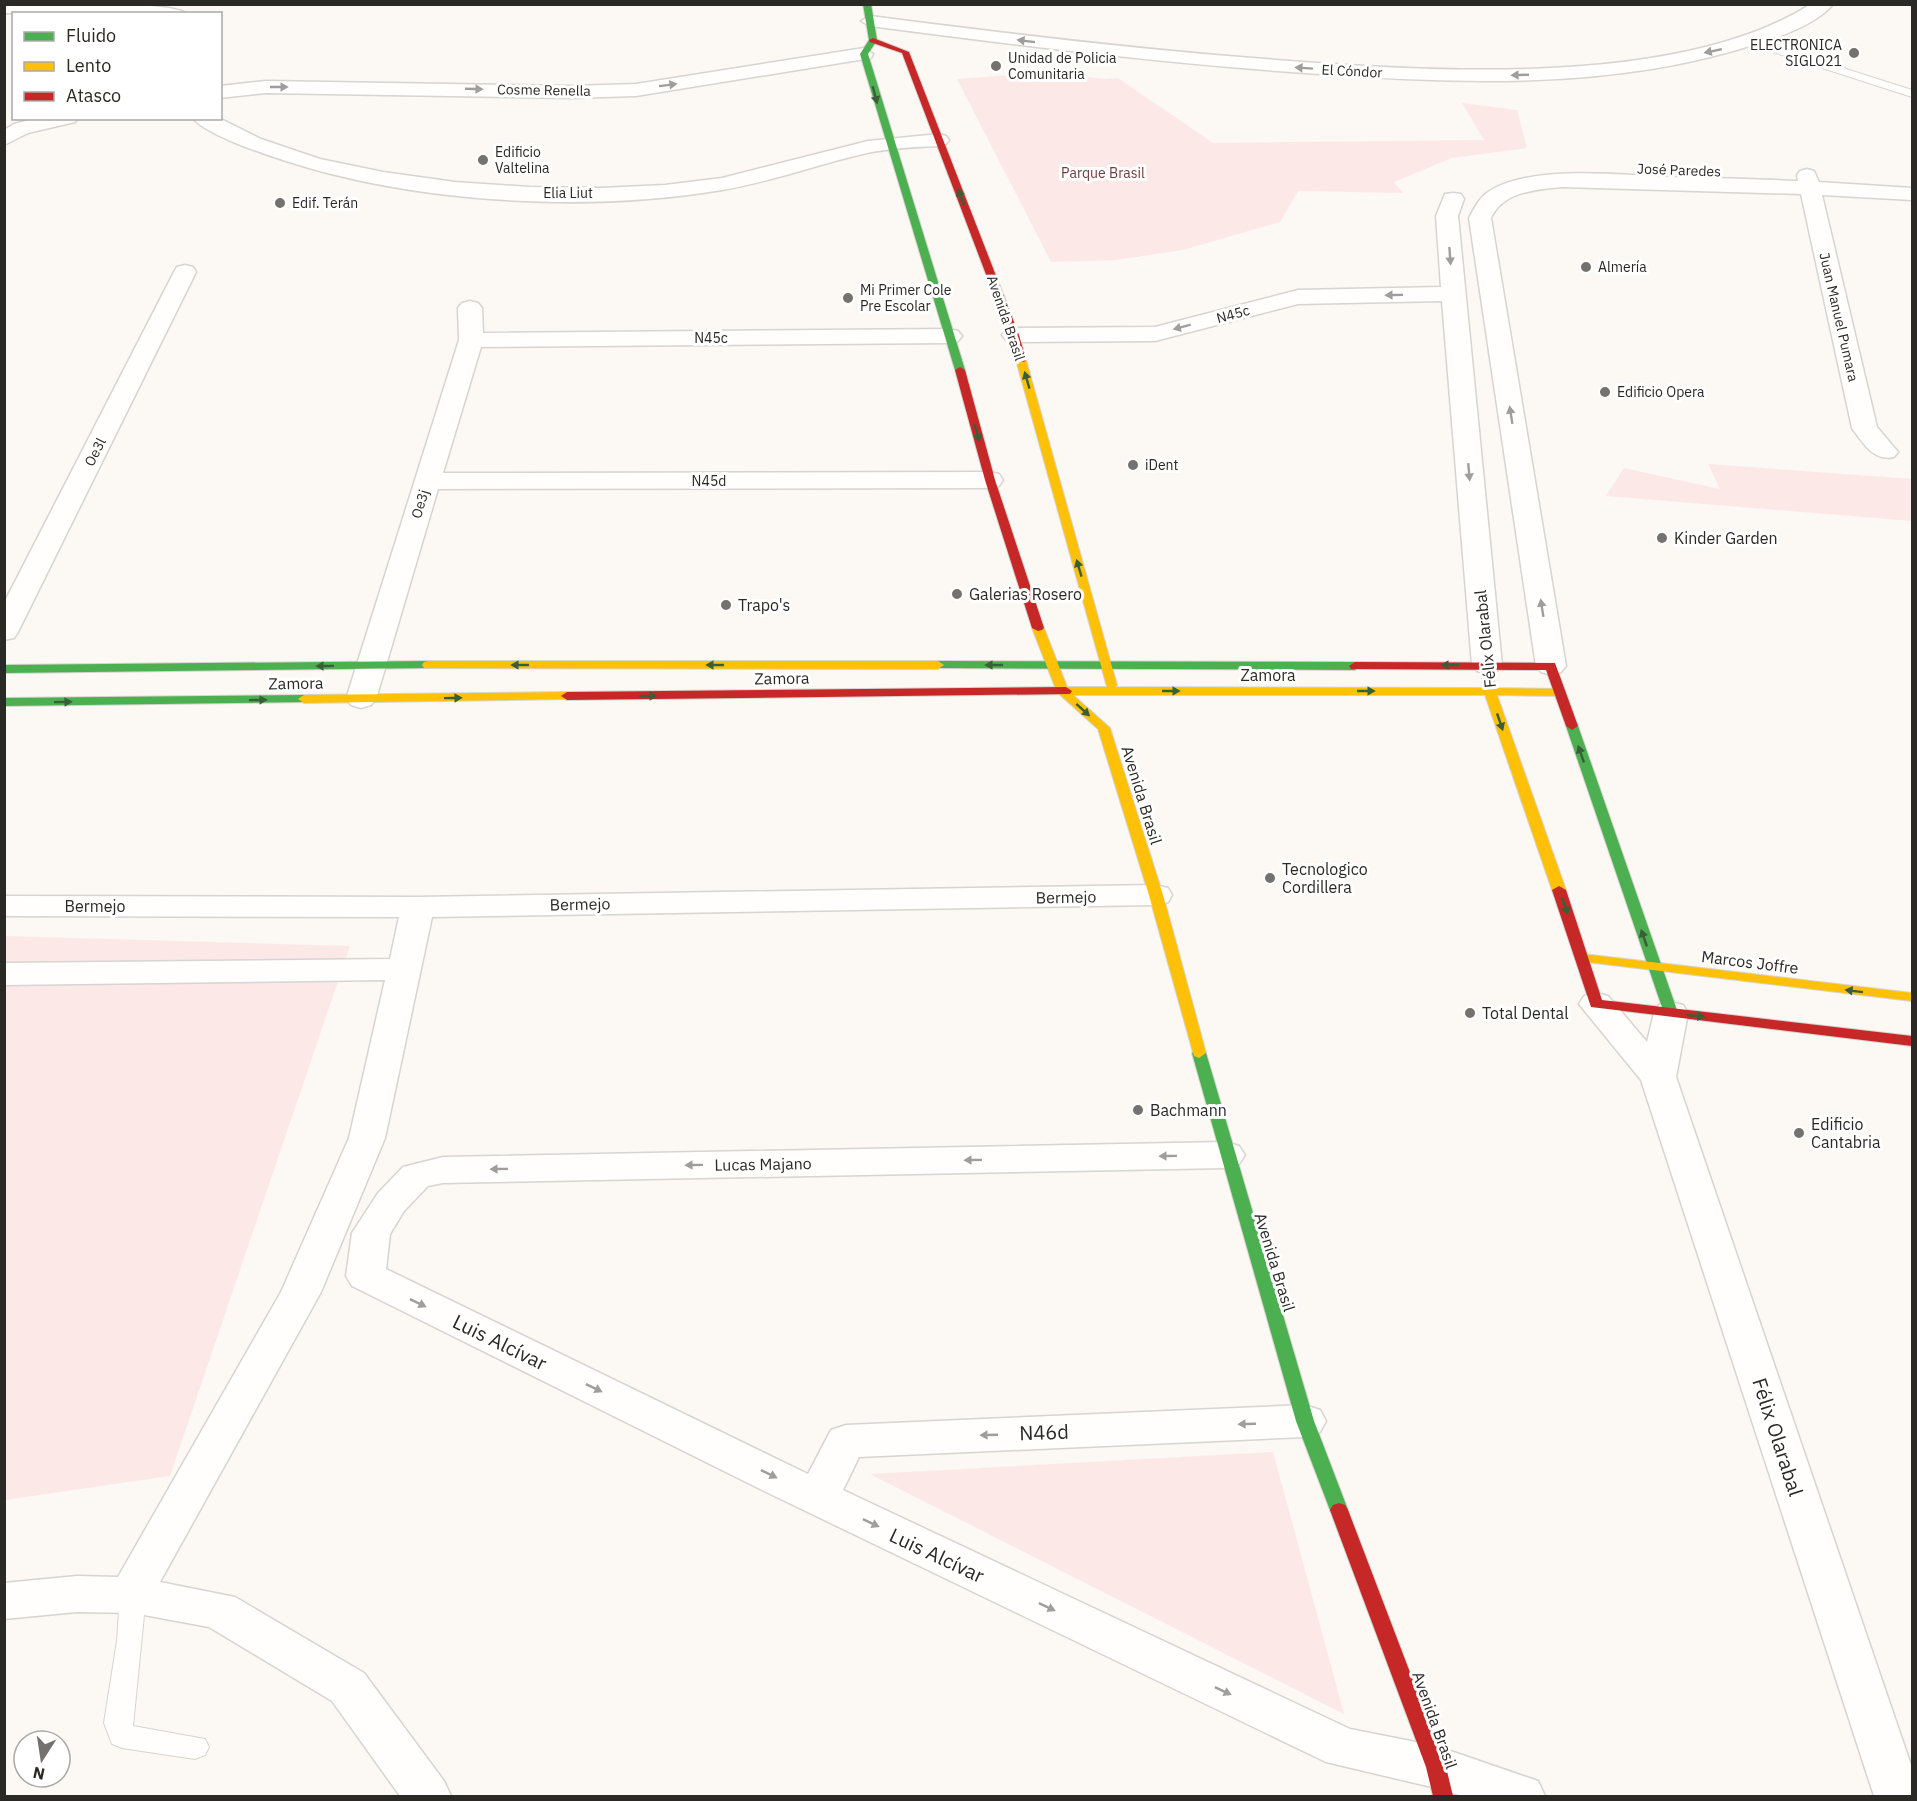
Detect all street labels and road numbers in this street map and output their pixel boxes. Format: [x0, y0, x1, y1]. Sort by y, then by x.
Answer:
street label: El Cóndor [1321, 60, 1383, 82]
street label: Cosme Renella [497, 80, 591, 100]
street label: José Paredes [1637, 160, 1721, 180]
street label: Elia Liut [543, 184, 593, 202]
street label: Juan Manuel Pumara [1815, 251, 1863, 384]
street label: Avenida Brasil [983, 273, 1029, 363]
street label: N45c [1214, 301, 1252, 327]
street label: N45c [694, 329, 728, 347]
street label: Oe3l [80, 434, 110, 469]
street label: N45d [692, 472, 726, 490]
street label: Oe3j [407, 487, 433, 521]
street label: Félix Olarabal [1470, 589, 1500, 689]
street label: Zamora [1240, 665, 1296, 685]
street label: Zamora [754, 668, 810, 688]
street label: Zamora [268, 673, 324, 693]
street label: Avenida Brasil [1118, 743, 1166, 847]
street label: Bermejo [1035, 886, 1097, 908]
street label: Bermejo [549, 893, 611, 915]
street label: Bermejo [65, 896, 125, 916]
street label: Marcos Joffre [1700, 946, 1800, 978]
street label: Lucas Majano [714, 1153, 812, 1175]
street label: Avenida Brasil [1251, 1210, 1299, 1314]
street label: Luis Alcívar [448, 1308, 552, 1376]
street label: Félix Olarabal [1746, 1374, 1810, 1500]
street label: N46d [1019, 1418, 1069, 1446]
street label: Luis Alcívar [885, 1521, 989, 1589]
street label: Avenida Brasil [1408, 1669, 1462, 1771]

